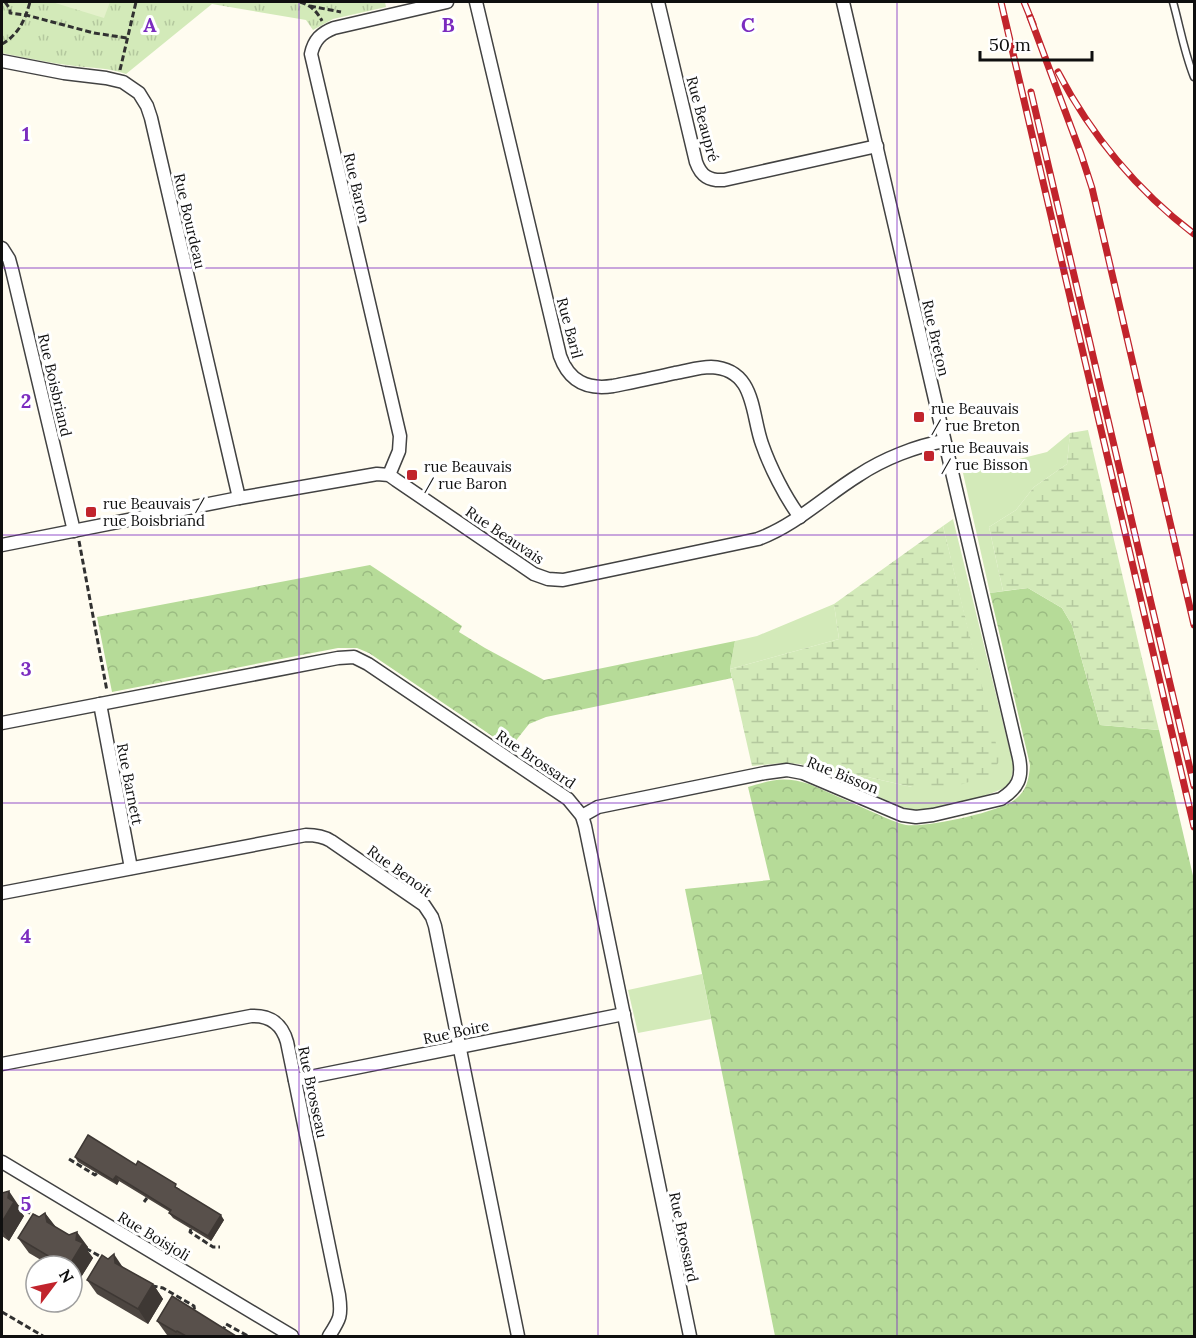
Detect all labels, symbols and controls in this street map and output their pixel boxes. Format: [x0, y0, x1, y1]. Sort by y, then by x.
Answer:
text: A [143, 12, 157, 37]
text: B [441, 12, 455, 37]
text: C [741, 12, 755, 37]
scale bar [980, 24, 1092, 62]
text: 50 m [989, 33, 1031, 56]
street label: Rue Beaupré [682, 74, 724, 164]
text: 1 [22, 121, 30, 146]
street label: Rue Baron [340, 151, 374, 225]
street label: Rue Bourdeau [170, 171, 210, 271]
street label: Rue Baril [553, 295, 587, 361]
street label: Rue Breton [918, 298, 954, 378]
street label: Rue Boisbriand [34, 332, 76, 438]
text: 2 [21, 388, 31, 413]
place label: rue Beauvais / rue Breton [931, 399, 1020, 436]
marker: rue Beauvais / rue Breton [912, 410, 926, 424]
place label: rue Beauvais / rue Bisson [941, 438, 1029, 475]
marker: rue Beauvais / rue Bisson [922, 449, 936, 463]
place label: rue Beauvais / rue Baron [424, 457, 512, 494]
marker: rue Beauvais / rue Baron [405, 468, 419, 482]
place label: rue Beauvais / rue Boisbriand [103, 494, 206, 530]
street label: Rue Beauvais [462, 502, 548, 568]
marker: rue Beauvais / rue Boisbriand [84, 505, 98, 519]
text: 3 [20, 656, 32, 681]
street label: Rue Brossard [493, 725, 579, 793]
street label: Rue Barnett [113, 741, 147, 827]
street label: Rue Bisson [804, 752, 882, 798]
street label: Rue Benoit [364, 841, 436, 901]
text: 4 [21, 923, 32, 948]
street label: Rue Boire [421, 1016, 491, 1048]
street label: Rue Brosseau [294, 1044, 332, 1140]
street label: Rue Brossard [665, 1190, 703, 1284]
text: 5 [21, 1191, 32, 1216]
street label: Rue Boisjoli [115, 1207, 193, 1265]
north arrow [24, 1254, 84, 1314]
text: N [55, 1266, 78, 1287]

